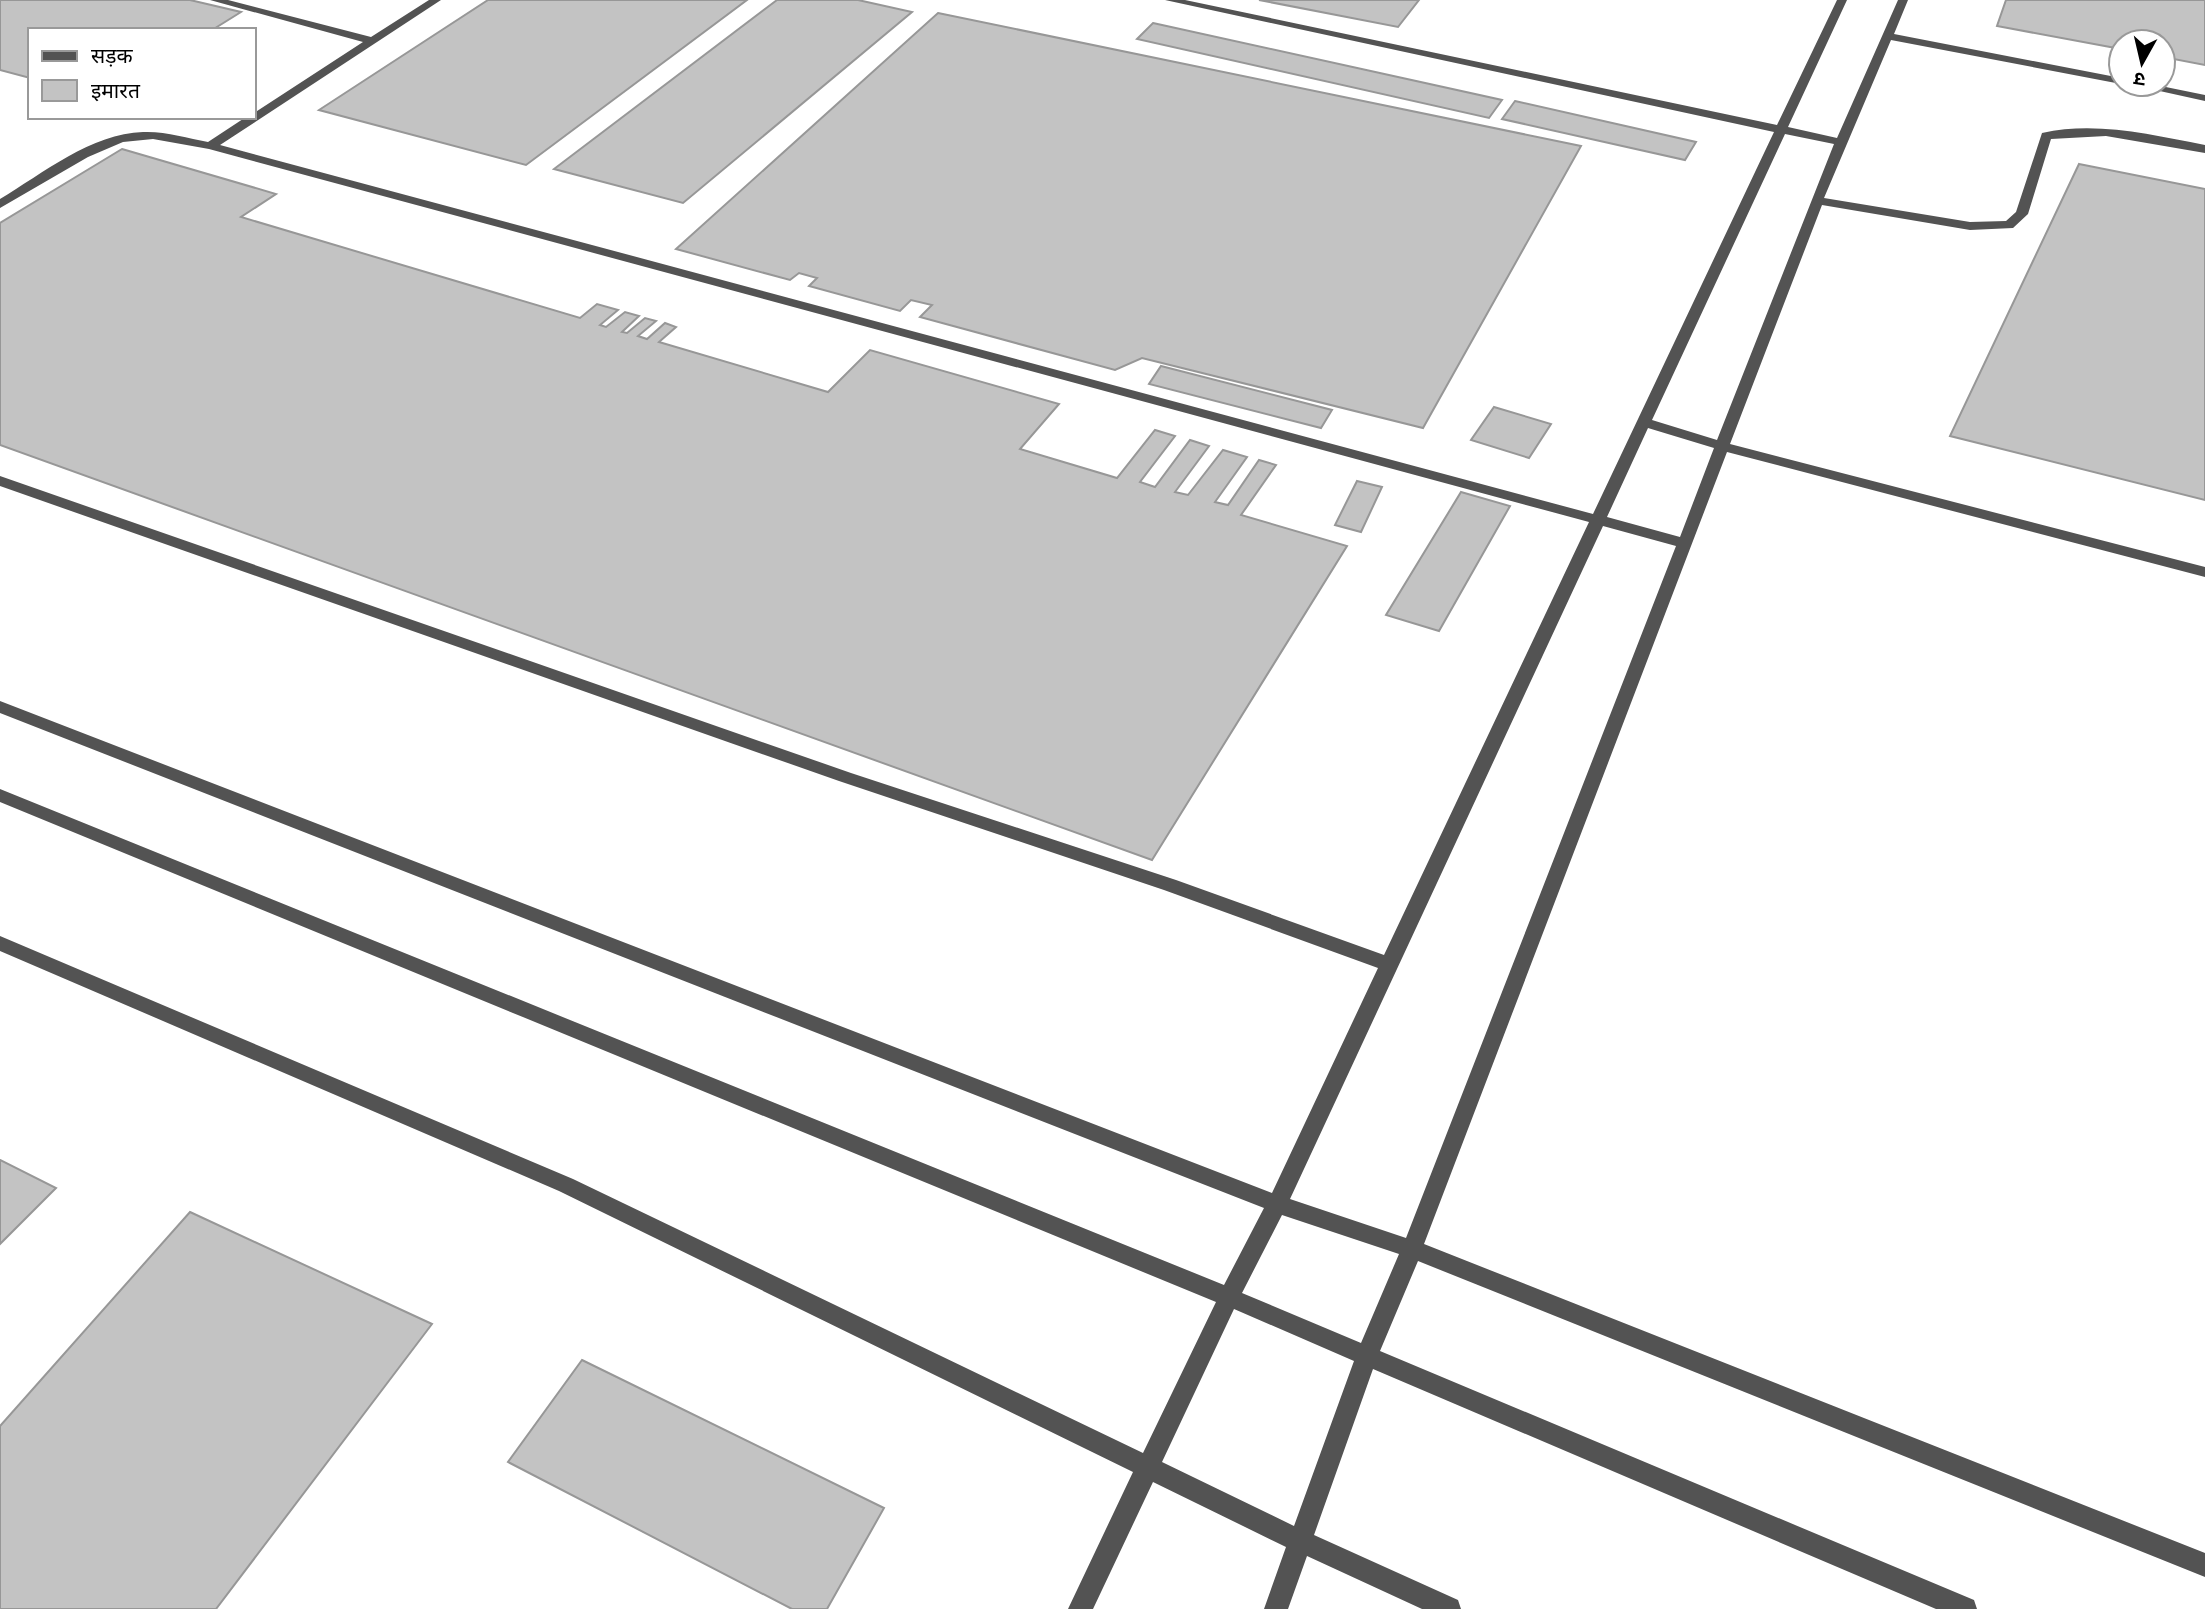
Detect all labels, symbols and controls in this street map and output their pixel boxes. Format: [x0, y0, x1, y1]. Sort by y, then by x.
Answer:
legend [28, 28, 256, 119]
north arrow [2107, 28, 2177, 98]
text: सड़क [91, 41, 133, 71]
text: उ [2132, 64, 2147, 92]
text: इमारत [91, 76, 141, 106]

